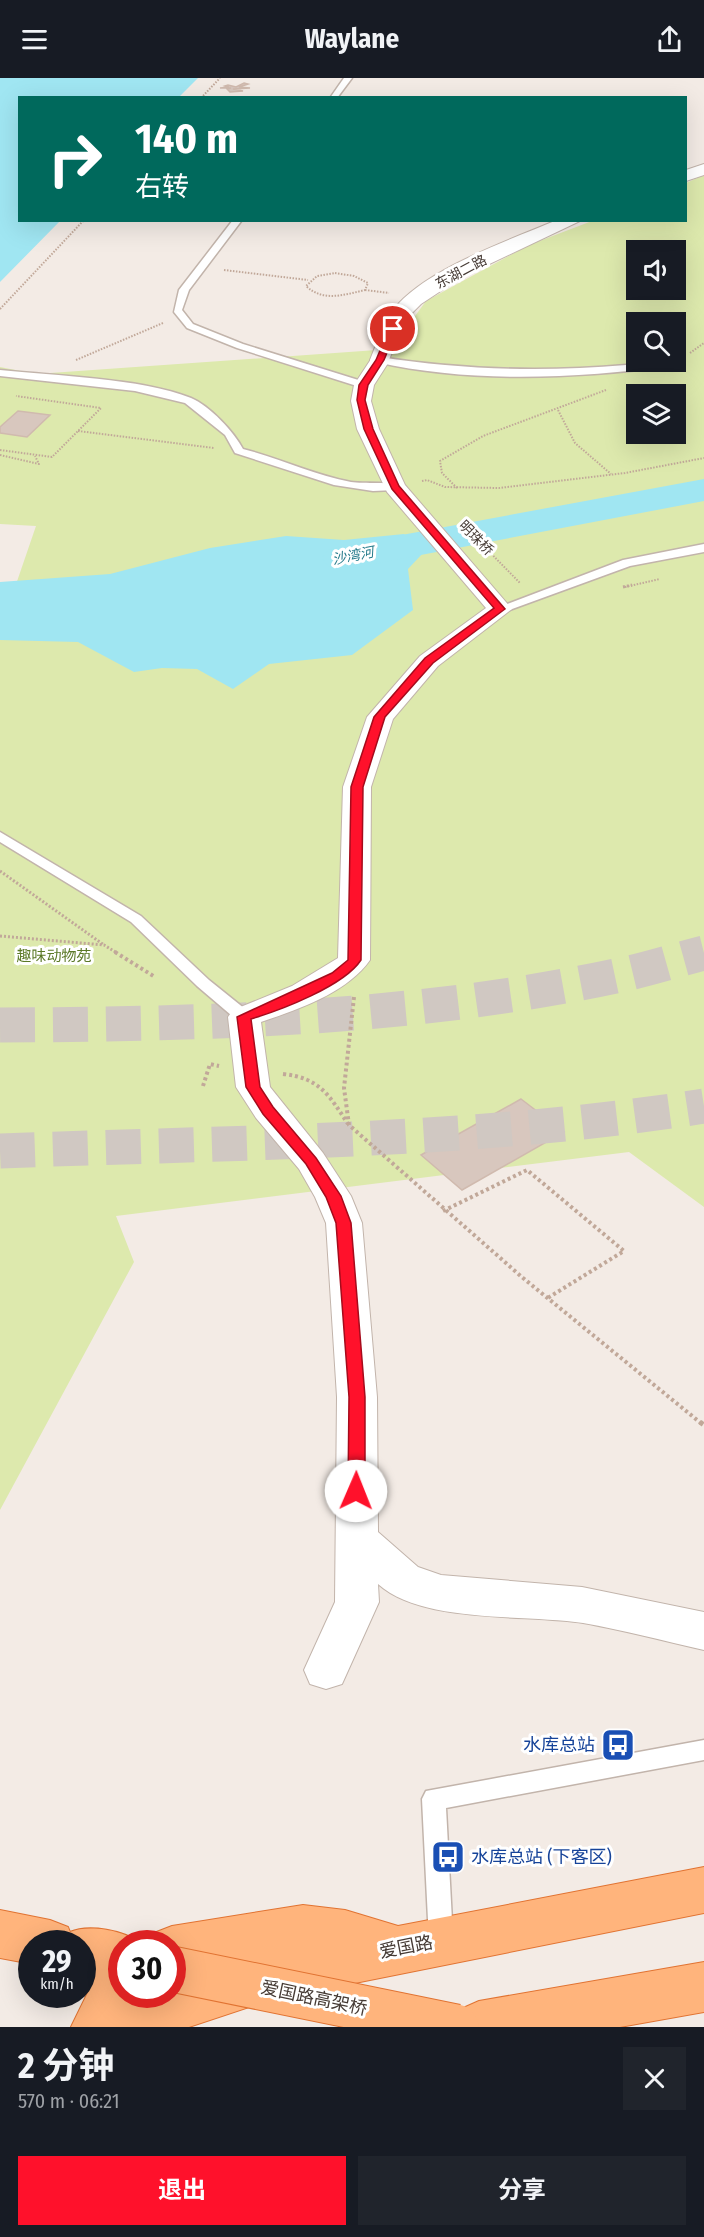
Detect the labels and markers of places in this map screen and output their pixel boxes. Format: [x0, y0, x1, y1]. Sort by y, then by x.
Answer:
pin [367, 303, 418, 354]
bus stop icon: 水库总站 [600, 1727, 636, 1763]
place label: 水库总站 [523, 1734, 595, 1756]
bus stop icon: 水库总站 (下客区) [430, 1839, 466, 1875]
place label: 水库总站 (下客区) [471, 1846, 612, 1868]

